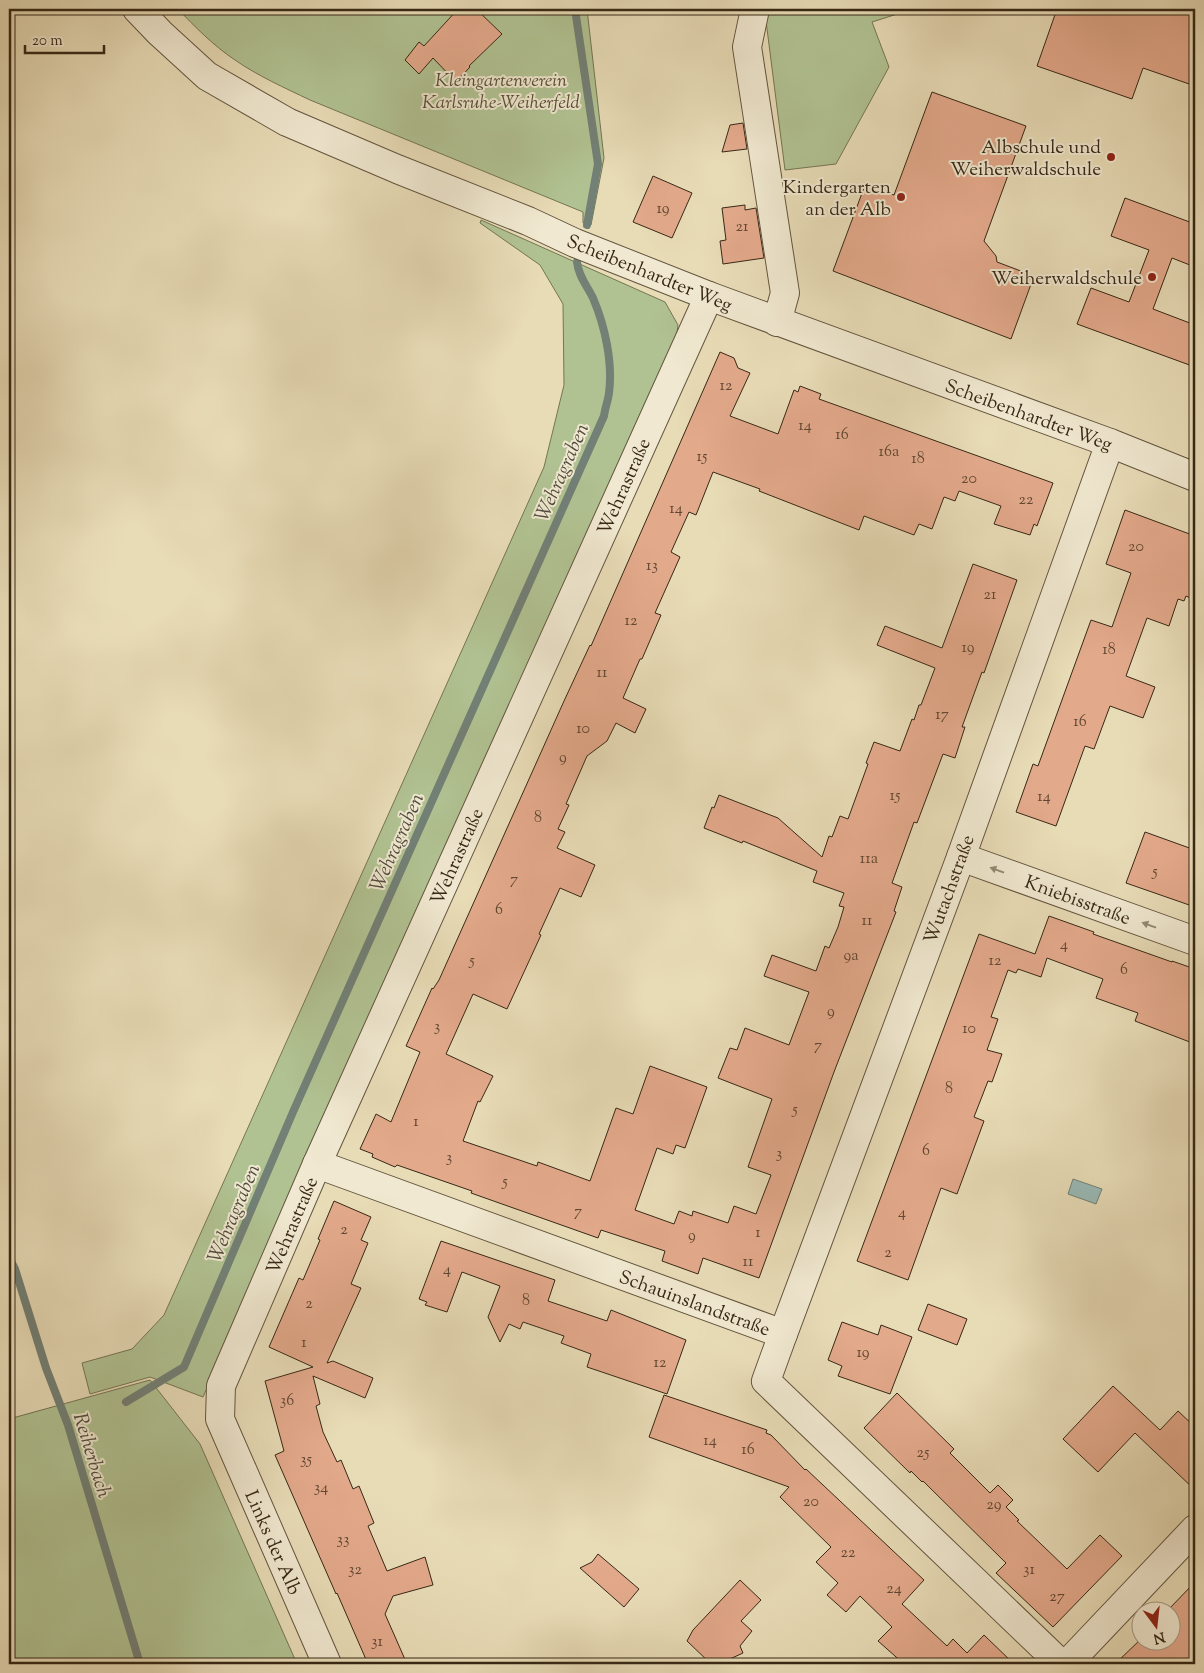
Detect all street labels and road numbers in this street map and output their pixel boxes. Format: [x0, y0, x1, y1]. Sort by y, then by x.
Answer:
street label: Scheibenhardter Weg [562, 229, 736, 320]
street label: Scheibenhardter Weg [941, 373, 1116, 459]
street label: Wehrastraße [592, 434, 659, 540]
street label: Wehrastraße [425, 804, 492, 910]
street label: Wutachstraße [918, 831, 983, 948]
street label: Kniebisstraße [1020, 870, 1134, 933]
street label: Wehrastraße [261, 1173, 326, 1279]
street label: Schauinslandstraße [615, 1264, 774, 1344]
street label: Links der Alb [237, 1486, 307, 1600]

